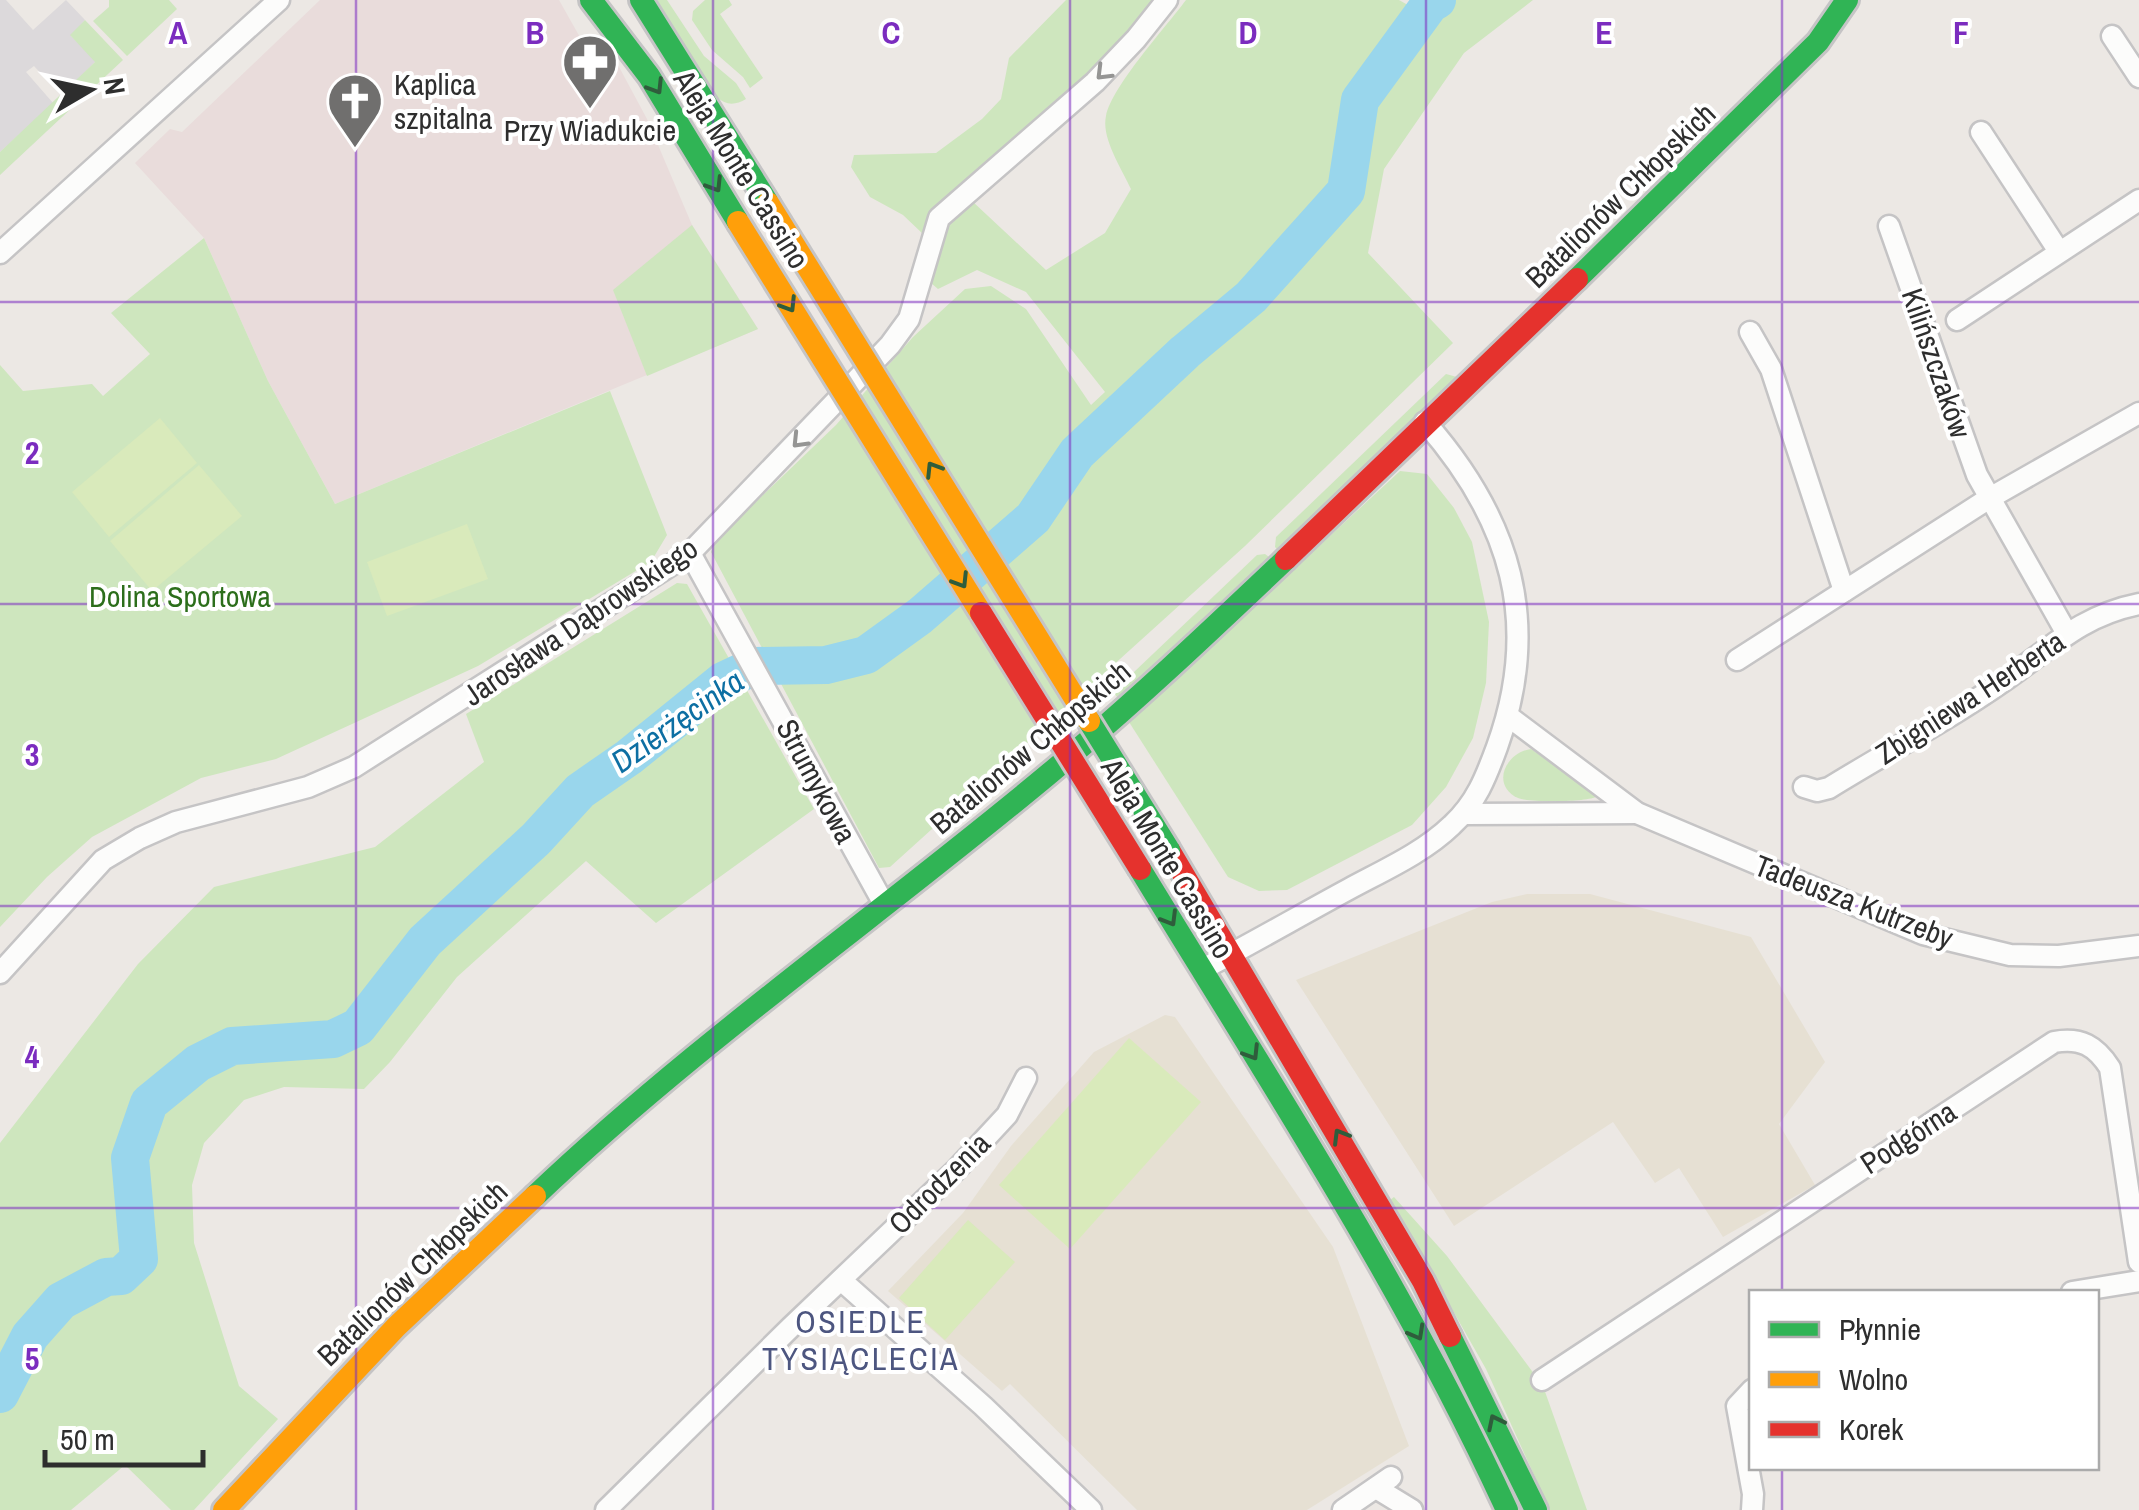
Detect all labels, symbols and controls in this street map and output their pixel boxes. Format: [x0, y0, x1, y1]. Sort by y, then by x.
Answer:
text: A [169, 11, 188, 54]
text: B [526, 11, 544, 54]
text: C [882, 11, 900, 54]
text: D [1239, 11, 1257, 54]
text: E [1595, 11, 1613, 54]
text: F [1953, 11, 1969, 54]
pharmacy icon: Przy Wiadukcie [560, 32, 620, 111]
north arrow [40, 40, 140, 140]
street label: Aleja Monte Cassino [664, 61, 819, 276]
one-way arrow [1096, 62, 1114, 80]
place label: Kaplica szpitalna [394, 64, 493, 138]
church icon: Kaplica szpitalna [325, 71, 385, 150]
text: N [95, 75, 135, 97]
one-way arrow [643, 76, 662, 94]
street label: Batalionów Chłopskich [1516, 94, 1724, 296]
place label: Przy Wiadukcie [504, 110, 676, 150]
one-way arrow [703, 174, 722, 192]
street label: Kilińszczaków [1893, 283, 1981, 443]
one-way arrow [777, 294, 796, 312]
one-way arrow [793, 430, 811, 448]
text: 2 [25, 431, 39, 474]
one-way arrow [927, 462, 946, 480]
street label: Jarosława Dąbrowskiego [455, 528, 705, 714]
one-way arrow [949, 570, 968, 588]
park label: Dolina Sportowa [89, 576, 271, 616]
street label: Zbigniewa Herberta [1868, 621, 2072, 773]
street label: Batalionów Chłopskich [921, 651, 1139, 843]
water label: Dzierżęcinka [602, 659, 752, 783]
street label: Strumykowa [768, 712, 867, 850]
text: 3 [25, 733, 39, 776]
street label: Aleja Monte Cassino [1092, 750, 1244, 966]
street label: Tadeusza Kutrzeby [1749, 845, 1960, 957]
one-way arrow [1158, 908, 1177, 926]
text: 4 [25, 1035, 40, 1078]
one-way arrow [1240, 1042, 1259, 1060]
street label: Podgórna [1852, 1091, 1964, 1183]
street label: Odrodzenia [879, 1123, 999, 1243]
one-way arrow [1333, 1129, 1352, 1147]
street label: Batalionów Chłopskich [308, 1172, 516, 1374]
legend [1749, 1290, 2099, 1470]
district label: OSIEDLE TYSIĄCLECIA [762, 1300, 960, 1380]
text: Płynnie [1839, 1309, 1921, 1349]
one-way arrow [1404, 1322, 1424, 1340]
text: 5 [25, 1337, 39, 1380]
text: Wolno [1839, 1359, 1908, 1399]
scale bar [45, 1405, 202, 1467]
text: Korek [1839, 1409, 1904, 1449]
one-way arrow [1488, 1414, 1507, 1432]
text: 50 m [60, 1419, 115, 1459]

